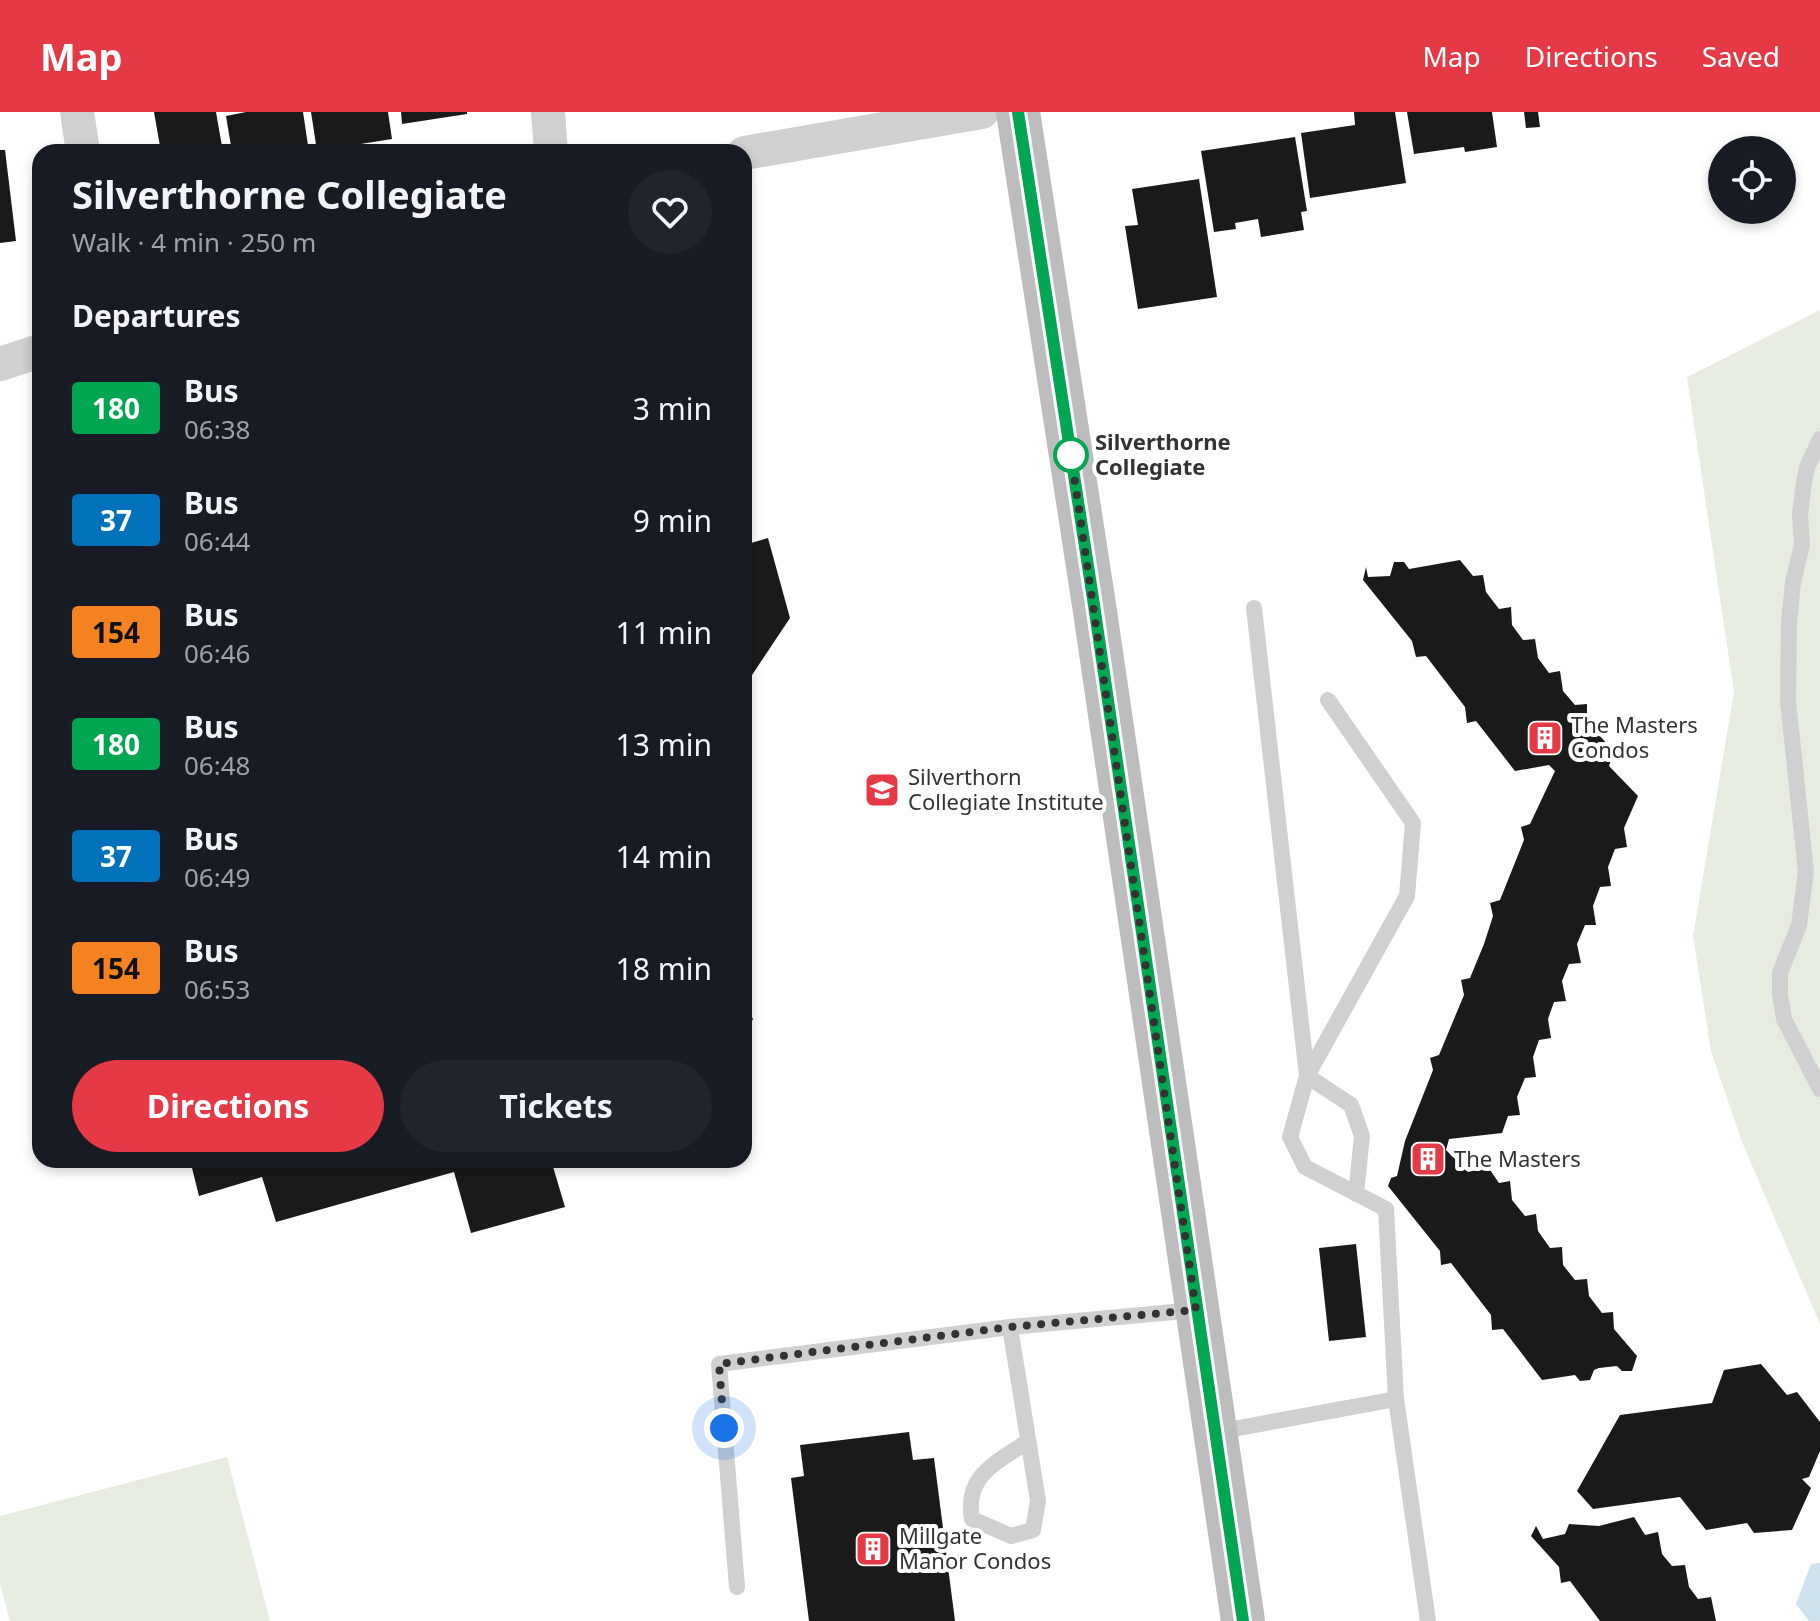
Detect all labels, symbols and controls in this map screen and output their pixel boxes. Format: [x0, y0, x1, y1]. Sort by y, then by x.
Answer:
text: Map [40, 30, 123, 82]
text: Map [1422, 37, 1481, 75]
text: Directions [1525, 37, 1658, 75]
text: Saved [1702, 37, 1780, 75]
map controls [1708, 136, 1796, 224]
button: locate [1708, 136, 1796, 224]
text: Silverthorne Collegiate [72, 168, 507, 220]
button: heart [628, 170, 712, 254]
text: Walk · 4 min · 250 m [72, 224, 316, 260]
text: Departures [72, 295, 241, 336]
text: Bus [184, 370, 239, 411]
text: 3 min [633, 388, 712, 429]
text: 180 [92, 389, 140, 427]
text: 06:38 [184, 411, 250, 447]
place label: Silverthorne Collegiate [1095, 426, 1231, 481]
marker: Silverthorne Collegiate [1054, 438, 1088, 472]
text: Bus [184, 482, 239, 523]
text: 9 min [633, 500, 712, 541]
text: 37 [100, 501, 132, 539]
text: 06:44 [184, 523, 250, 559]
text: Bus [184, 594, 239, 635]
text: 11 min [616, 612, 712, 653]
text: 154 [92, 613, 140, 651]
text: 06:46 [184, 635, 250, 671]
text: Bus [184, 706, 239, 747]
place label: The Masters Condos [1571, 709, 1698, 764]
building icon: The Masters Condos [1526, 719, 1564, 757]
text: 13 min [616, 724, 712, 765]
text: 180 [92, 725, 140, 763]
text: 06:48 [184, 747, 250, 783]
place label: Silverthorn Collegiate Institute [908, 761, 1104, 816]
school or university icon: Silverthorn Collegiate Institute [863, 771, 901, 809]
text: Bus [184, 818, 239, 859]
text: 14 min [616, 836, 712, 877]
text: 37 [100, 837, 132, 875]
text: 06:49 [184, 859, 250, 895]
text: Bus [184, 930, 239, 971]
text: 18 min [616, 948, 712, 989]
text: 154 [92, 949, 140, 987]
text: 06:53 [184, 971, 250, 1007]
button: Directions [72, 1060, 384, 1152]
button: Tickets [400, 1060, 712, 1152]
building icon: The Masters [1409, 1140, 1447, 1178]
place label: The Masters [1454, 1143, 1581, 1173]
your location [704, 1408, 744, 1448]
place label: Millgate Manor Condos [899, 1520, 1051, 1575]
building icon: Millgate Manor Condos [854, 1530, 892, 1568]

